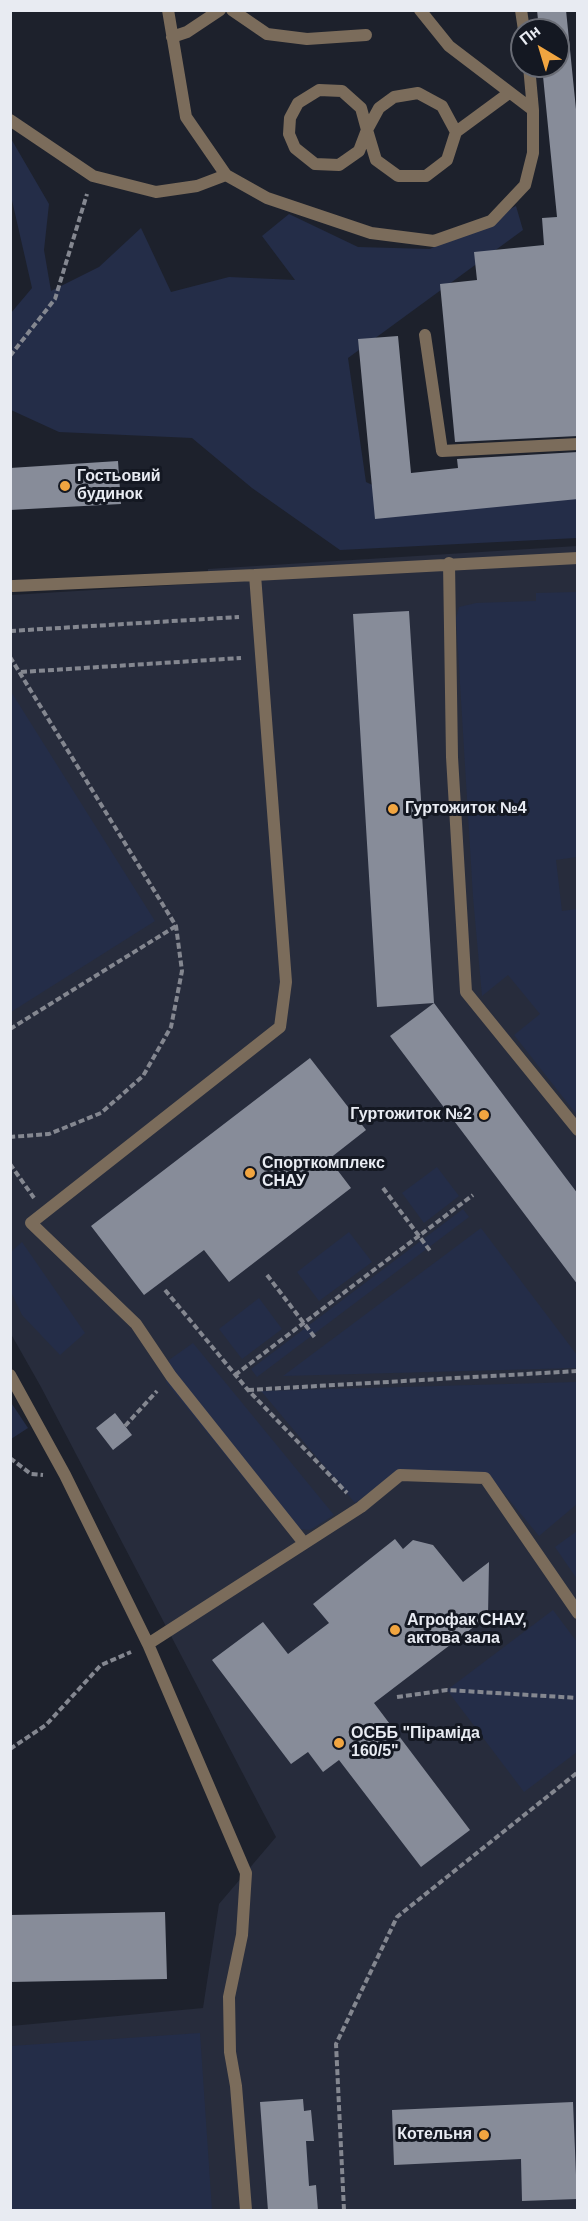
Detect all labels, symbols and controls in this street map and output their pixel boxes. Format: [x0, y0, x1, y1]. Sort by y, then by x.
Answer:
north arrow [510, 18, 570, 78]
text: Пн [516, 22, 543, 48]
place label: Гостьовий будинок [77, 467, 161, 505]
marker: Гостьовий будинок [58, 479, 72, 493]
place label: Гуртожиток №4 [405, 799, 527, 819]
marker: Гуртожиток №4 [386, 802, 400, 816]
place label: Гуртожиток №2 [350, 1105, 472, 1125]
marker: Гуртожиток №2 [477, 1108, 491, 1122]
place label: Спорткомплекс СНАУ [262, 1154, 385, 1192]
marker: Спорткомплекс СНАУ [243, 1166, 257, 1180]
place label: Агрофак СНАУ, актова зала [407, 1611, 527, 1649]
marker: Агрофак СНАУ, актова зала [388, 1623, 402, 1637]
place label: ОСББ "Піраміда 160/5" [351, 1724, 480, 1762]
marker: ОСББ "Піраміда 160/5" [332, 1736, 346, 1750]
place label: Котельня [397, 2125, 472, 2145]
marker: Котельня [477, 2128, 491, 2142]

